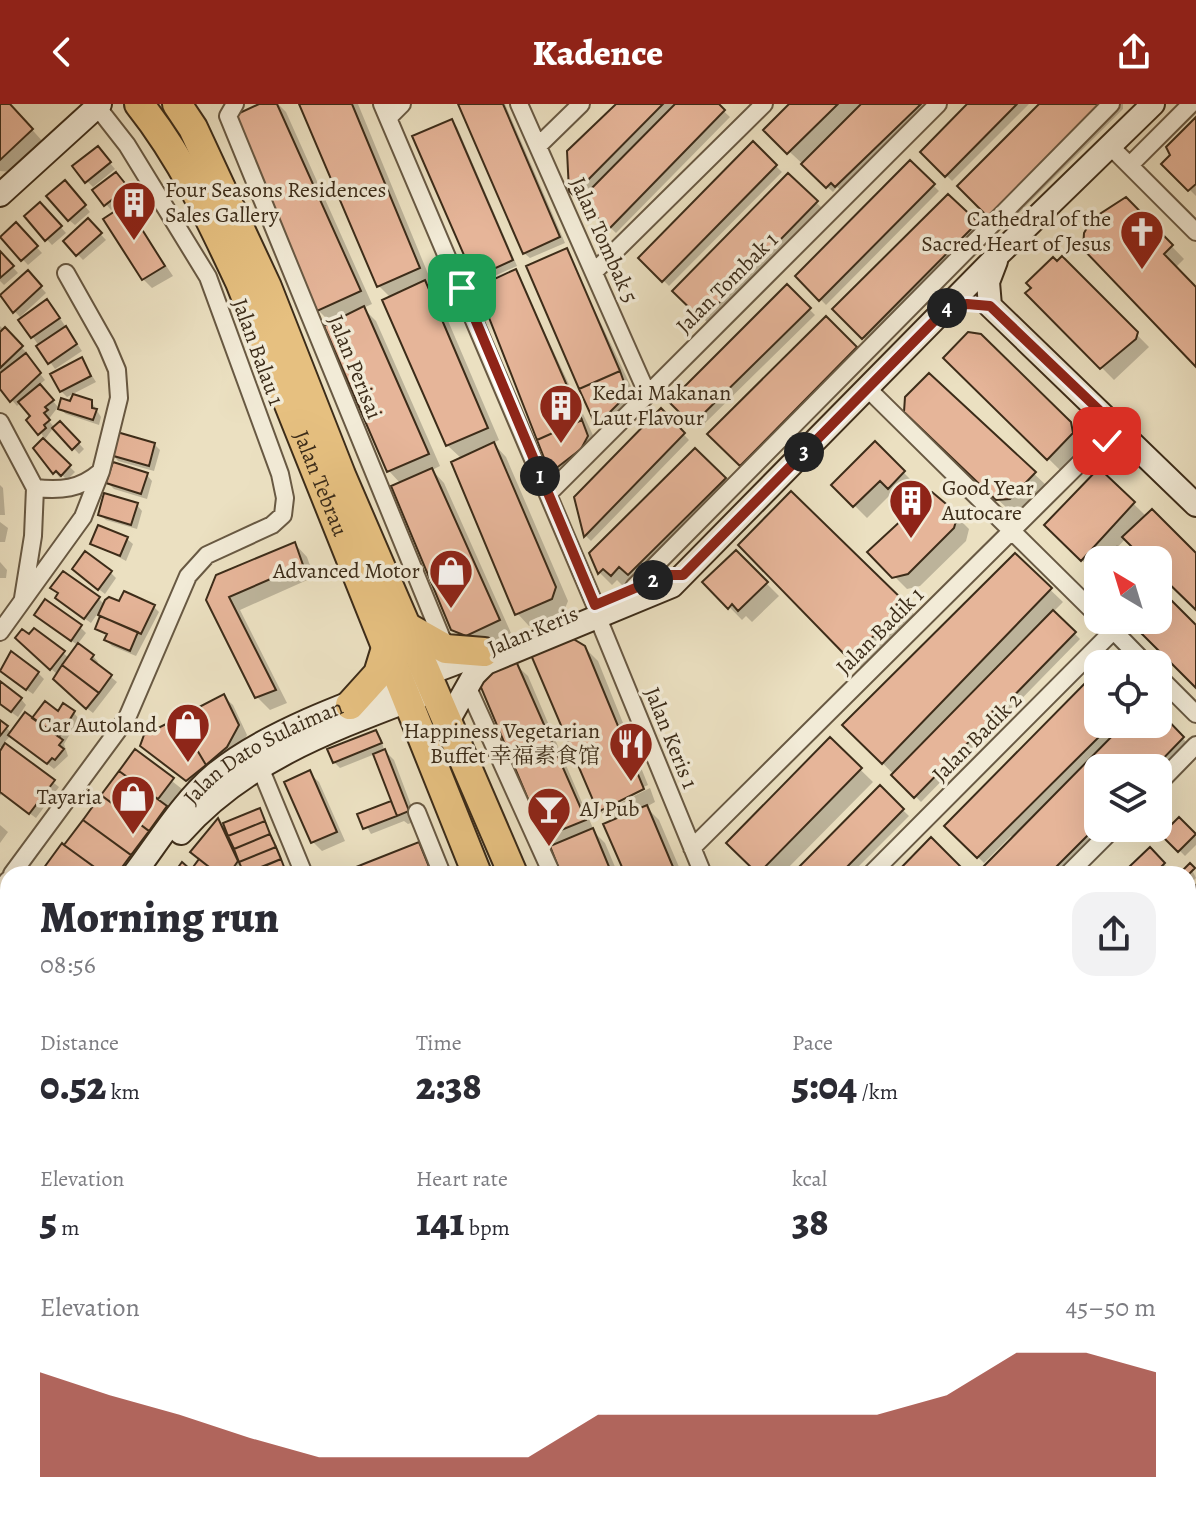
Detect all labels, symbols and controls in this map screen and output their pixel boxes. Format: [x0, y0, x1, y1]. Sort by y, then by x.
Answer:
text: Kadence [533, 28, 663, 77]
icon: back [40, 30, 84, 74]
icon: share [1112, 30, 1156, 74]
street label: Jalan Tombak 5 [563, 172, 645, 308]
place label: Four Seasons Residences Sales Gallery [165, 175, 386, 230]
building icon: Four Seasons Residences Sales Gallery [110, 179, 158, 242]
place label: Cathedral of the Sacred Heart of Jesus [921, 204, 1111, 259]
church icon: Cathedral of the Sacred Heart of Jesus [1118, 208, 1166, 271]
street label: Jalan Tombak 1 [669, 225, 785, 341]
pin [428, 254, 496, 322]
icon: arrive [440, 266, 484, 310]
pin: 4 [927, 288, 967, 328]
text: 4 [942, 293, 952, 323]
street label: Jalan Balau 1 [225, 294, 291, 410]
street label: Jalan Perisai [321, 311, 389, 423]
place label: Kedai Makanan Laut Flavour [592, 378, 731, 433]
building icon: Kedai Makanan Laut Flavour [537, 382, 585, 445]
pin [1073, 407, 1141, 475]
icon: check [1085, 419, 1129, 463]
street label: Jalan Tebrau [286, 426, 355, 541]
pin: 3 [784, 432, 824, 472]
text: 3 [799, 437, 809, 467]
pin: 1 [520, 456, 560, 496]
text: 1 [536, 461, 544, 491]
place label: Good Year Autocare [941, 473, 1034, 528]
building icon: Good Year Autocare [887, 477, 935, 540]
north arrow [1084, 546, 1172, 634]
map controls [1084, 546, 1172, 842]
shop icon: Advanced Motor [427, 547, 475, 610]
place label: Advanced Motor [272, 556, 420, 586]
pin: 2 [633, 560, 673, 600]
text: 2 [648, 565, 658, 595]
street label: Jalan Badik 1 [829, 580, 931, 682]
street label: Jalan Keris [483, 599, 583, 663]
button: locate [1084, 650, 1172, 738]
street label: Jalan Keris 1 [637, 683, 705, 793]
street label: Jalan Badik 2 [925, 685, 1029, 789]
street label: Jalan Dato Sulaiman [177, 692, 348, 811]
shop icon: Car Autoland [164, 701, 212, 764]
place label: Car Autoland [38, 710, 157, 740]
place label: Happiness Vegetarian Buffet 幸福素食馆 [403, 716, 600, 771]
restaurant icon: Happiness Vegetarian Buffet 幸福素食馆 [607, 720, 655, 783]
button: layers [1084, 754, 1172, 842]
shop icon: Tayaria [109, 773, 157, 836]
place label: Tayaria [37, 782, 103, 812]
bar icon: AJ Pub [525, 785, 573, 848]
place label: AJ Pub [579, 794, 639, 824]
text: Morning run [40, 887, 279, 947]
button: share [1072, 892, 1156, 976]
text: 08:56 [40, 947, 96, 982]
text: Distance [40, 1028, 119, 1058]
text: Time [416, 1028, 462, 1058]
text: Pace [792, 1028, 833, 1058]
text: 0.52 [40, 1058, 106, 1113]
text: 2:38 [416, 1058, 482, 1113]
text: 5:04 [792, 1058, 857, 1113]
text: km [106, 1077, 140, 1107]
text: /km [857, 1077, 898, 1107]
text: Elevation [40, 1164, 124, 1194]
text: Heart rate [416, 1164, 508, 1194]
text: kcal [792, 1164, 827, 1194]
text: 5 [40, 1194, 57, 1249]
text: 141 [416, 1194, 464, 1249]
text: 38 [792, 1194, 829, 1249]
text: m [57, 1213, 80, 1243]
text: bpm [464, 1213, 510, 1243]
text: Elevation [40, 1290, 140, 1325]
text: 45–50 m [1065, 1290, 1156, 1325]

